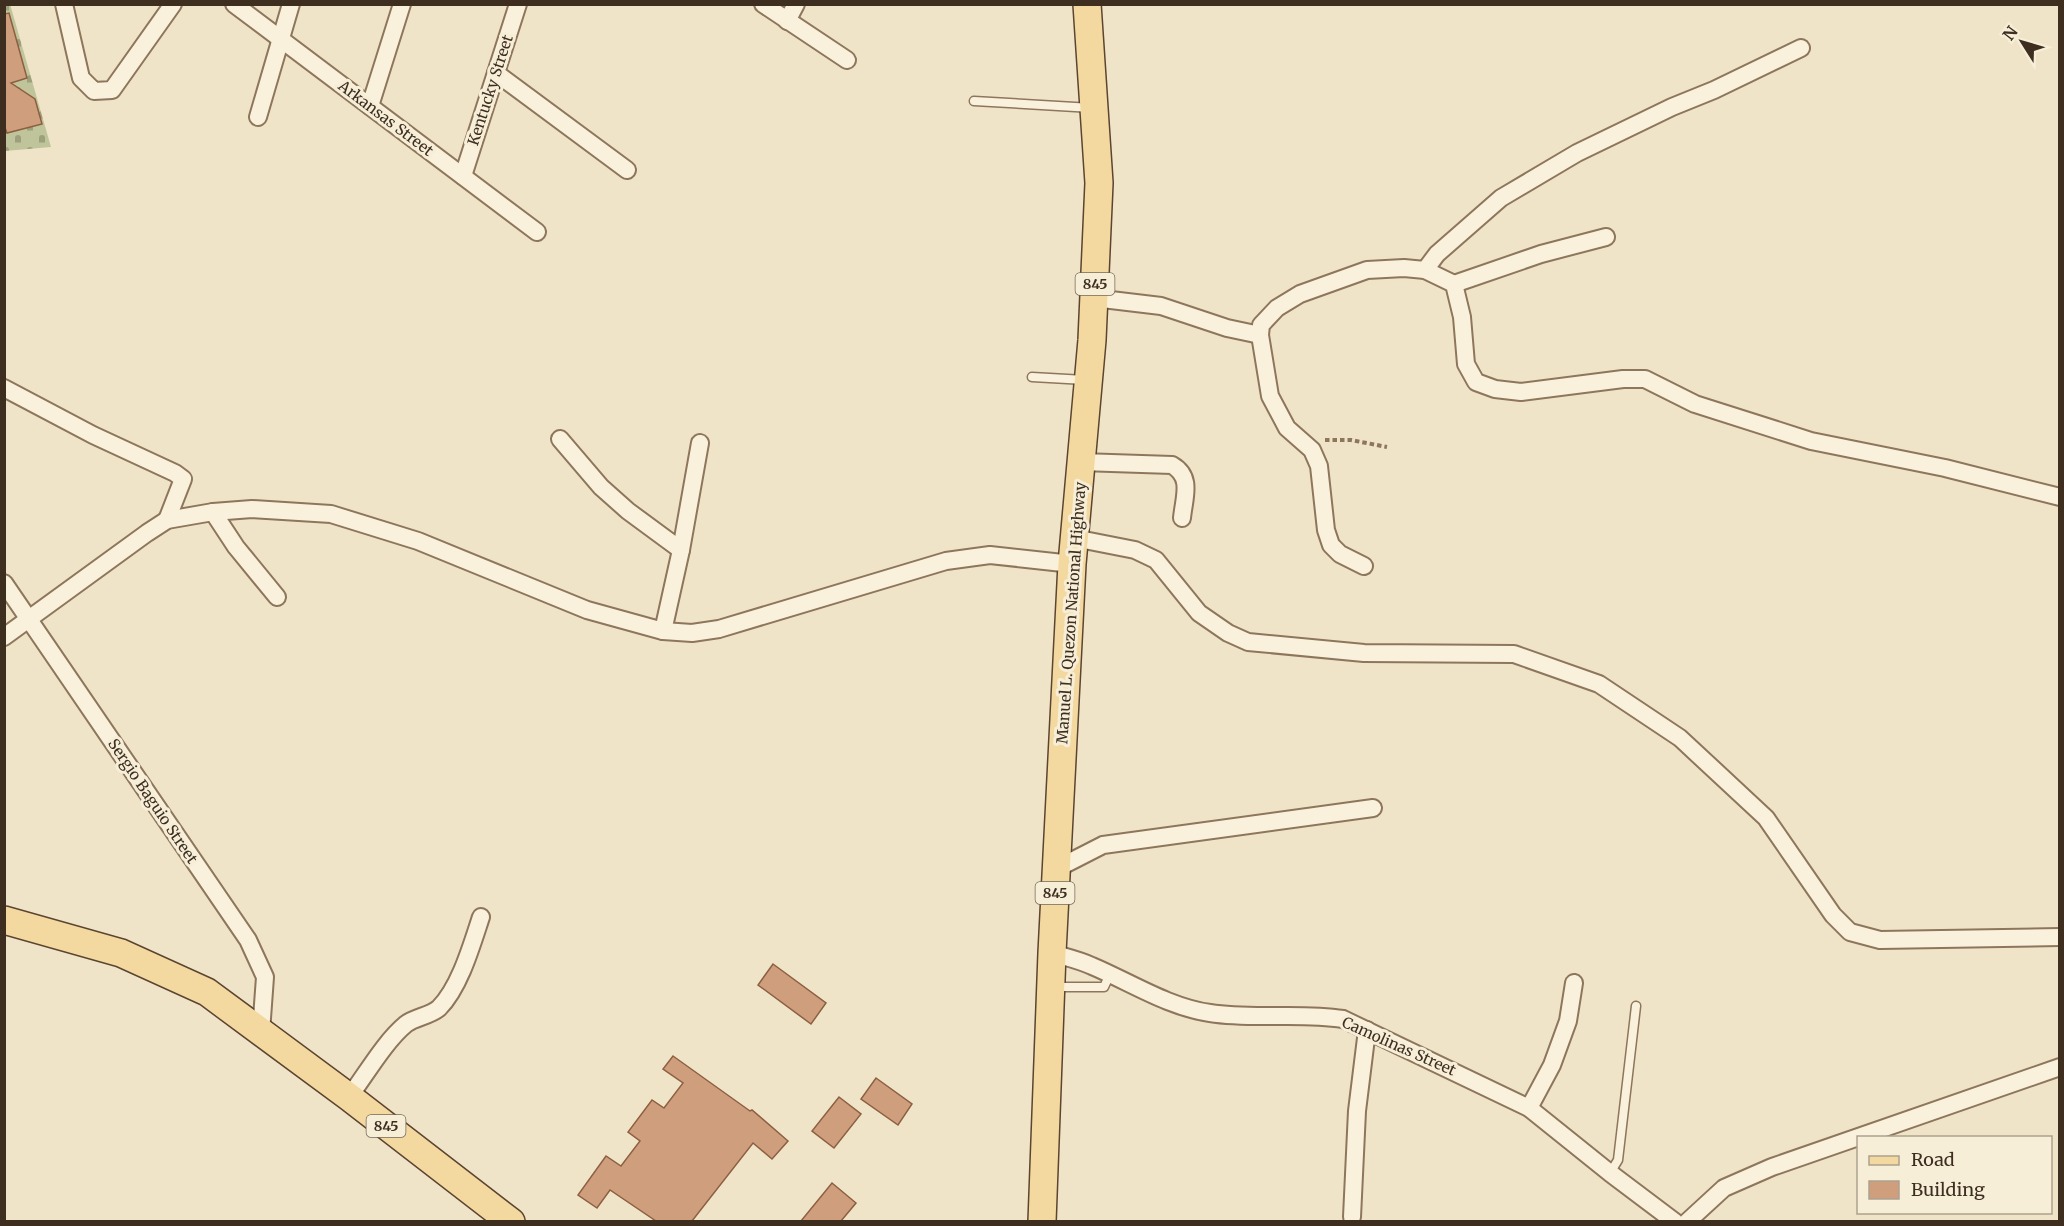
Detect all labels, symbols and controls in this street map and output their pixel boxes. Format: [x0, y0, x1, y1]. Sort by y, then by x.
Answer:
north arrow [1992, 12, 2052, 72]
text: N [1998, 22, 2022, 44]
street label: Kentucky Street [463, 32, 517, 148]
street label: Arkansas Street [334, 75, 437, 160]
road number: 845 [1076, 273, 1114, 295]
street label: Manuel L. Quezon National Highway [1052, 481, 1090, 745]
street label: Sergio Baguio Street [104, 735, 202, 867]
road number: 845 [1036, 882, 1074, 904]
street label: Camolinas Street [1339, 1012, 1459, 1080]
road number: 845 [366, 1115, 406, 1137]
legend [1857, 1136, 2052, 1214]
text: Road [1911, 1148, 1955, 1171]
text: Building [1911, 1178, 1985, 1201]

